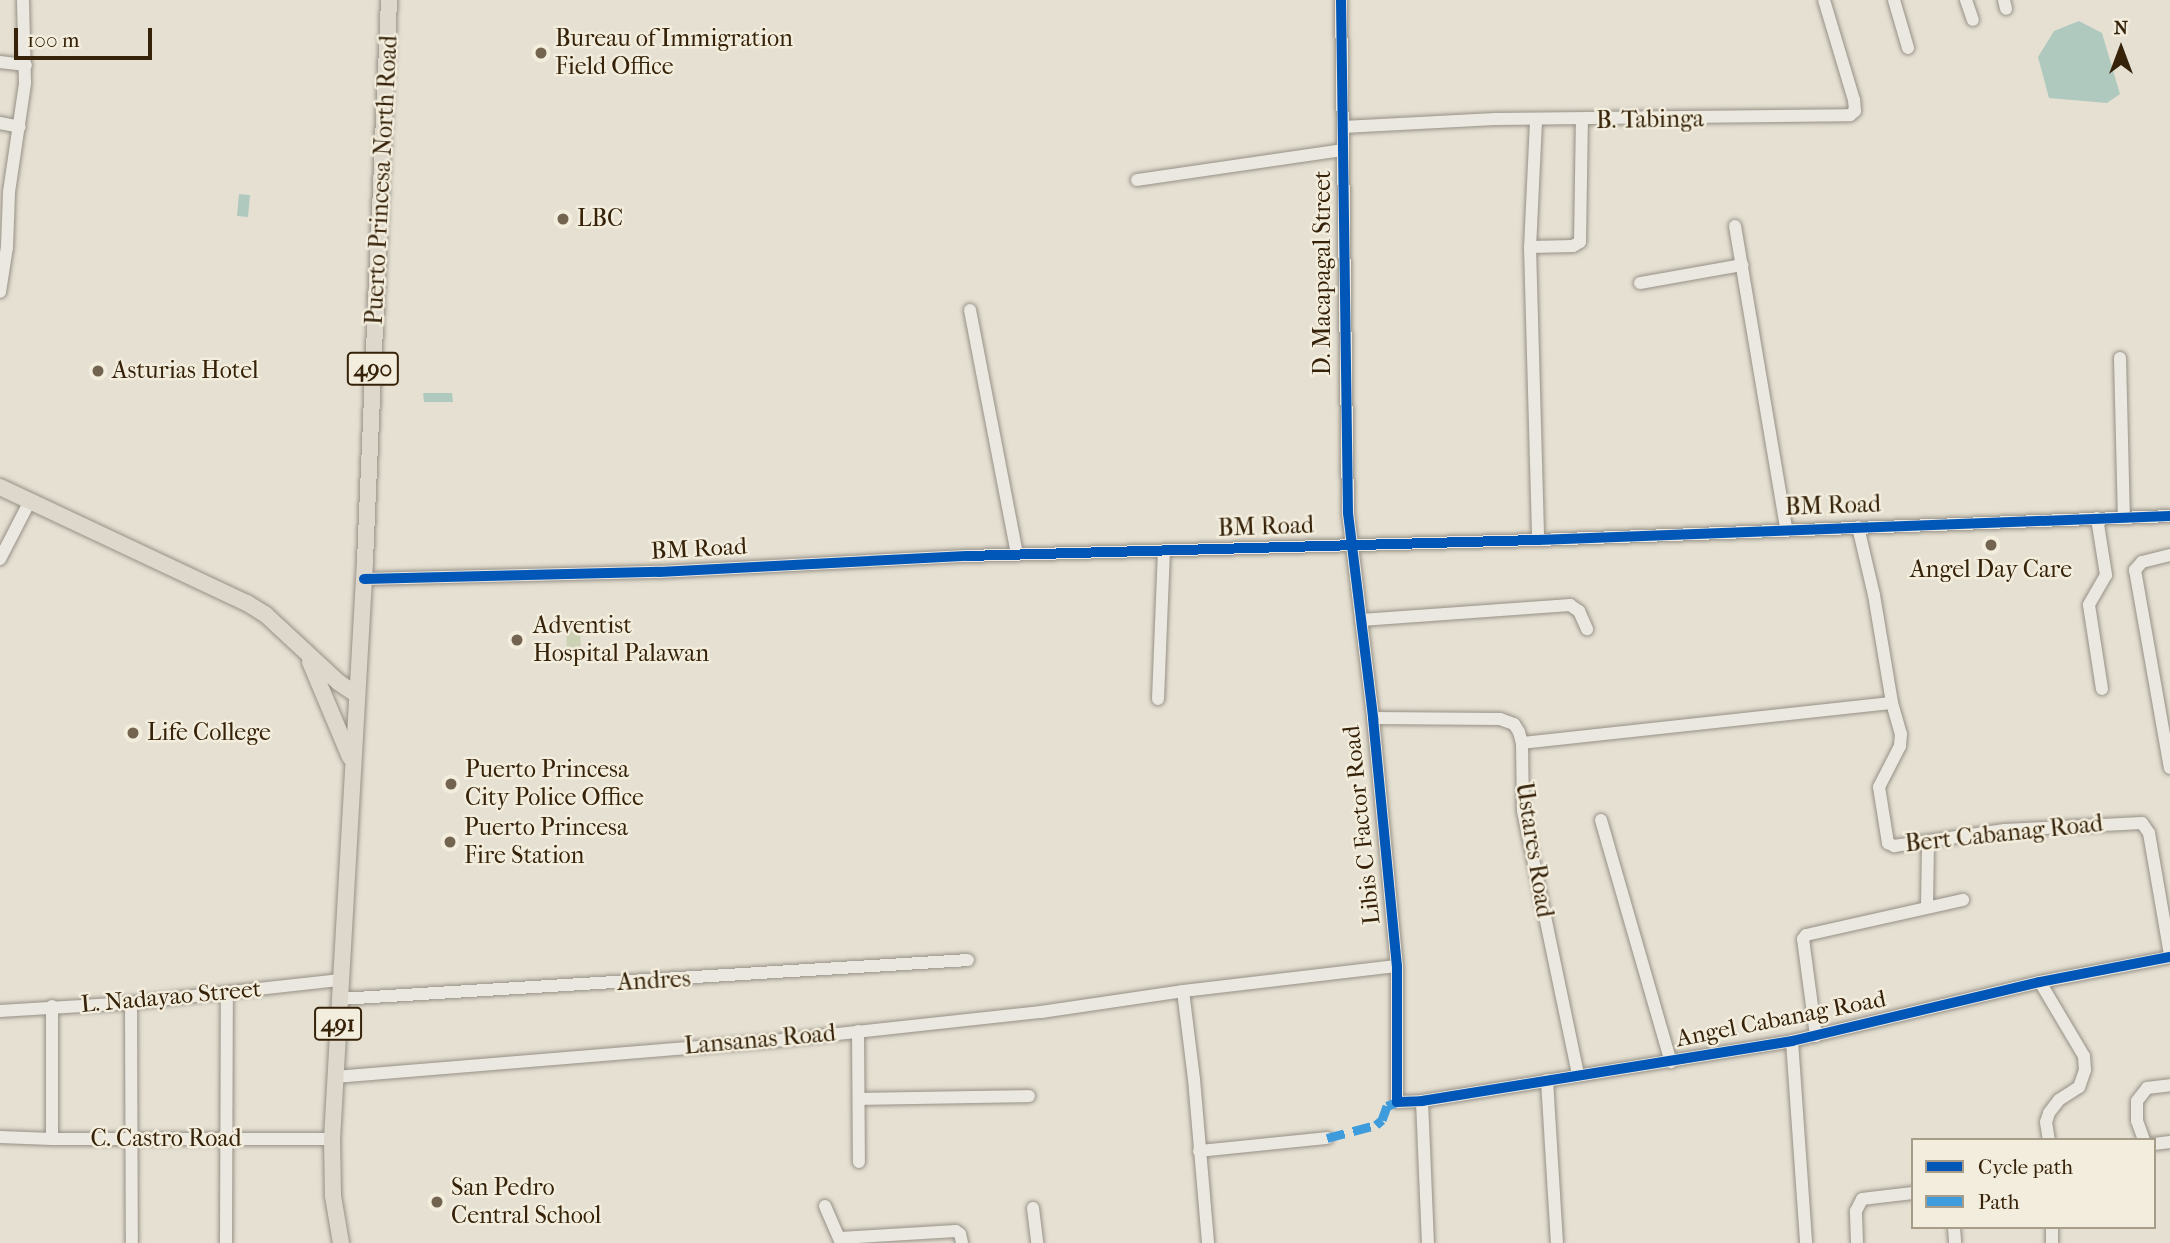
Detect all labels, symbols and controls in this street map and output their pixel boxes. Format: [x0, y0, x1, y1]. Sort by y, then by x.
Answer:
scale bar [18, 14, 156, 58]
north arrow [2086, 14, 2156, 84]
text: N [2114, 17, 2128, 39]
place label: Bureau of Immigration Field Office [555, 25, 793, 81]
text: 100 m [27, 28, 80, 52]
street label: Puerto Princesa North Road [360, 34, 404, 326]
marker: Bureau of Immigration Field Office [533, 45, 549, 61]
street label: B. Tabinga [1596, 105, 1704, 135]
street label: D. Macapagal Street [1309, 170, 1337, 376]
place label: LBC [577, 205, 623, 233]
marker: LBC [555, 211, 571, 227]
road number: 490 [347, 350, 399, 388]
place label: Asturias Hotel [112, 357, 259, 385]
marker: Asturias Hotel [90, 363, 106, 379]
street label: BM Road [1784, 490, 1882, 522]
street label: BM Road [1217, 511, 1315, 543]
street label: BM Road [650, 532, 748, 566]
marker: Angel Day Care [1983, 537, 1999, 553]
place label: Angel Day Care [1910, 556, 2072, 584]
place label: Adventist Hospital Palawan [533, 612, 709, 668]
marker: Adventist Hospital Palawan [507, 630, 527, 650]
place label: Life College [147, 719, 271, 747]
street label: Libis C Factor Road [1337, 724, 1387, 926]
marker: Life College [125, 725, 141, 741]
place label: Puerto Princesa City Police Office [465, 756, 644, 812]
marker: Puerto Princesa City Police Office [443, 776, 459, 792]
street label: Ustares Road [1509, 780, 1559, 920]
street label: Bert Cabanag Road [1904, 809, 2104, 859]
place label: Puerto Princesa Fire Station [464, 814, 628, 870]
marker: Puerto Princesa Fire Station [442, 834, 458, 850]
street label: Andres [617, 965, 691, 997]
street label: L. Nadayao Street [80, 975, 262, 1019]
street label: Angel Cabanag Road [1674, 985, 1888, 1053]
road number: 491 [314, 1004, 362, 1044]
street label: Lansanas Road [683, 1019, 837, 1061]
street label: C. Castro Road [90, 1125, 242, 1153]
legend [1911, 1138, 2156, 1229]
text: Cycle path [1978, 1155, 2073, 1179]
place label: San Pedro Central School [451, 1174, 601, 1230]
text: Path [1978, 1190, 2019, 1214]
marker: San Pedro Central School [429, 1194, 445, 1210]

